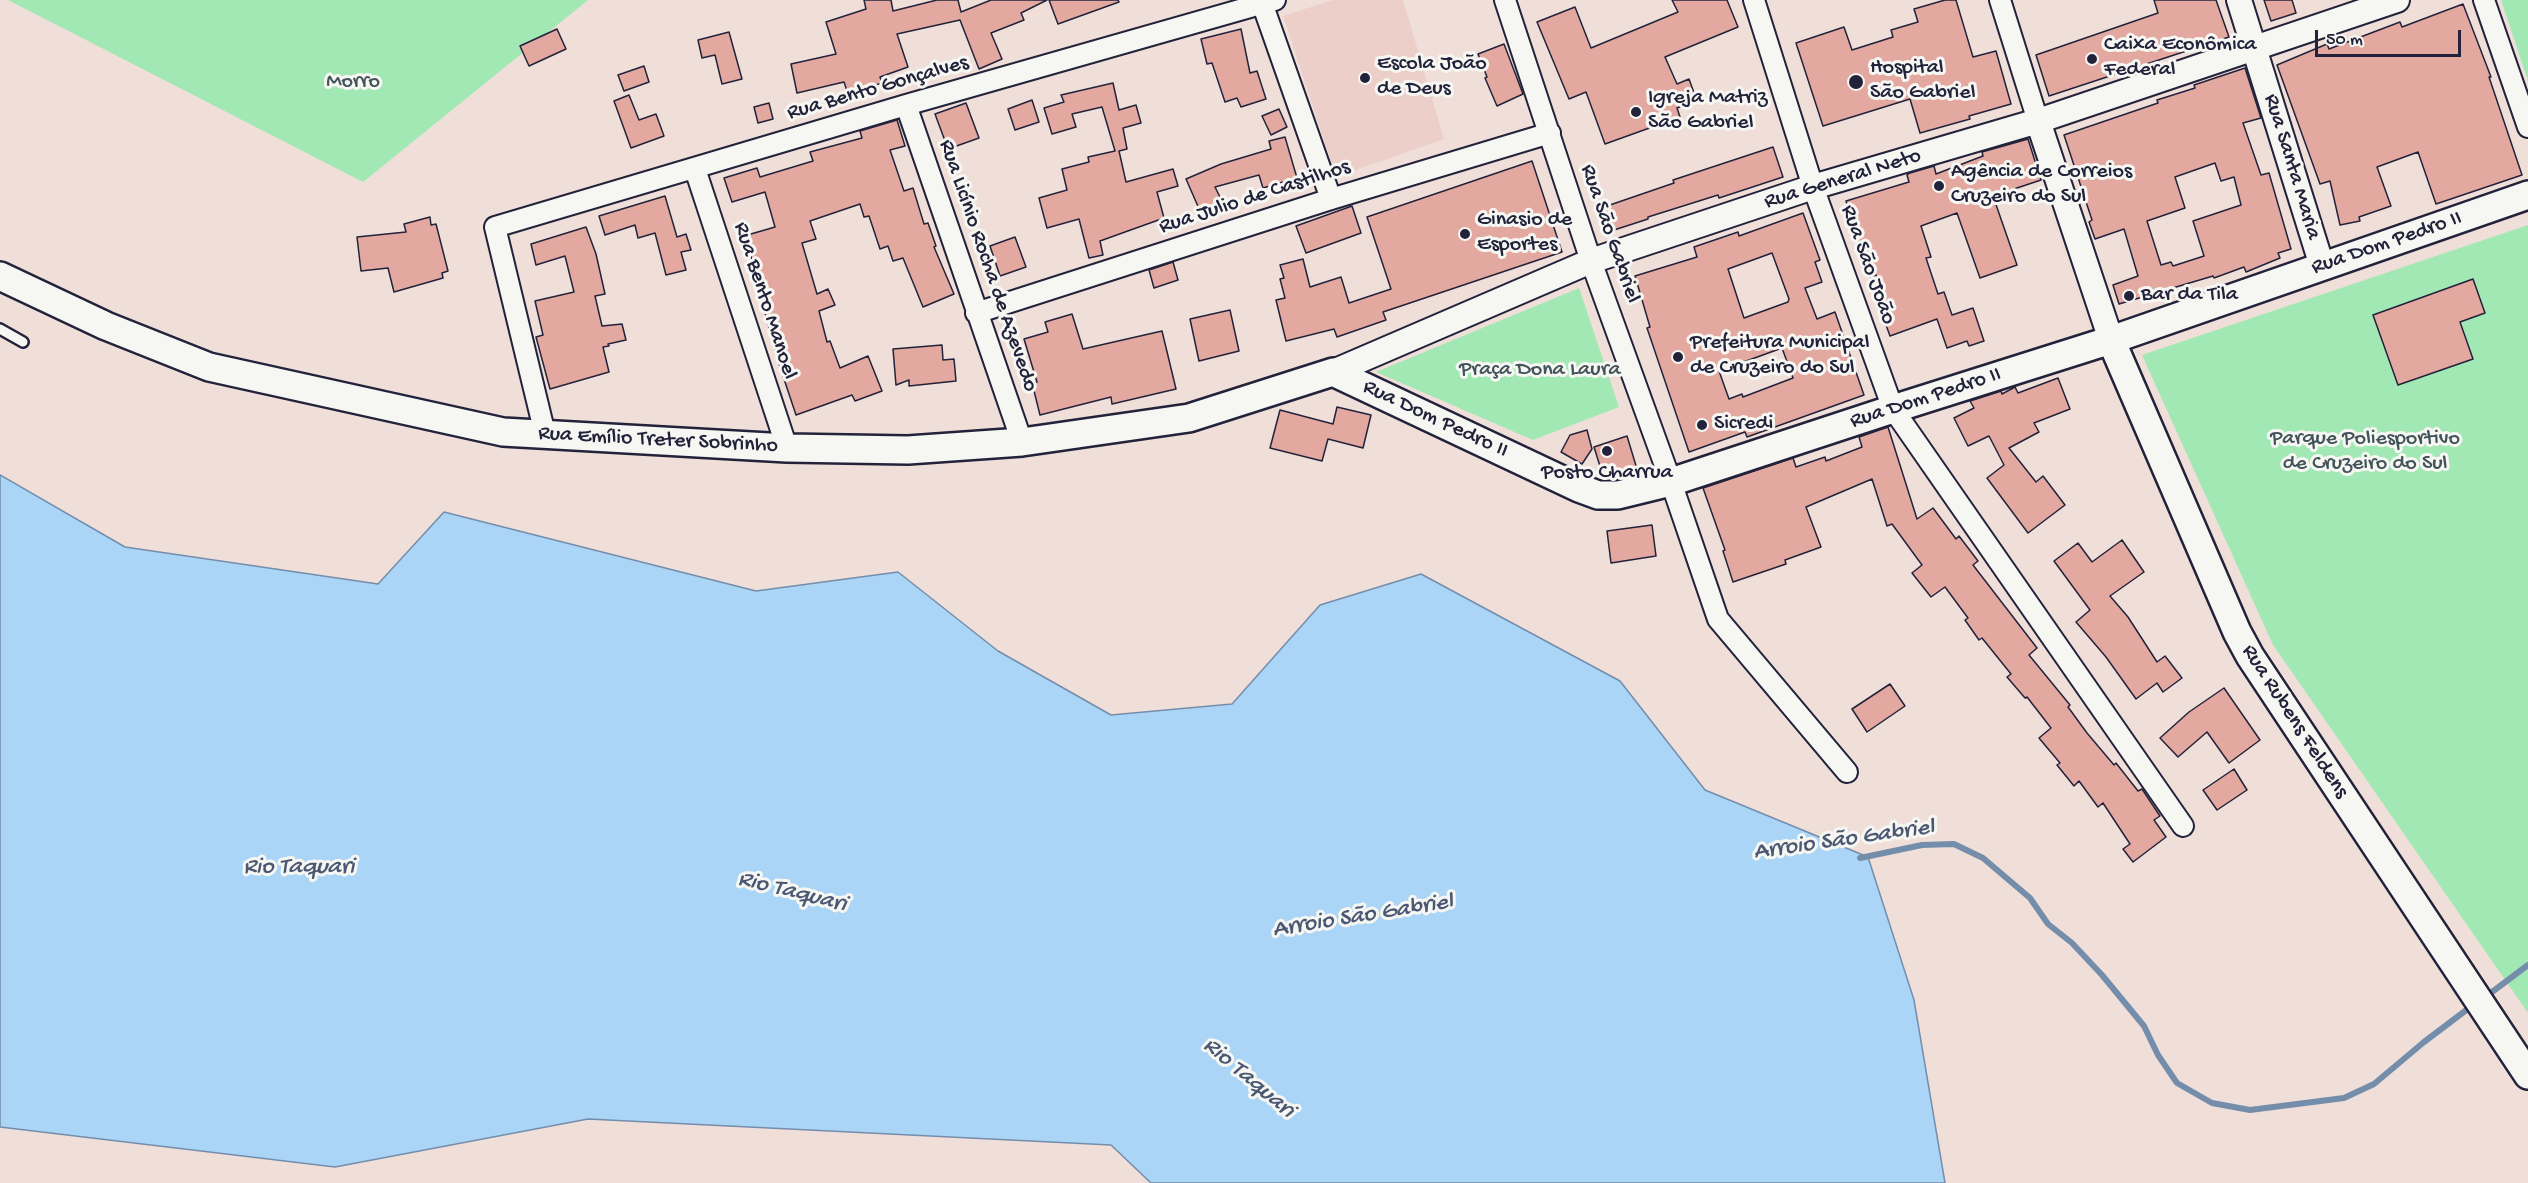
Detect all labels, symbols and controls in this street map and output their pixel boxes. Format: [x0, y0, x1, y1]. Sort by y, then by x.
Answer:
scale bar [2318, 18, 2464, 56]
text: 50 m [2326, 30, 2363, 51]
place label: Caixa Econômica Federal [2104, 33, 2256, 84]
street label: Rua Bento Gonçalves [784, 50, 972, 128]
place label: Escola João de Deus [1377, 52, 1487, 104]
marker: Caixa Econômica Federal [2085, 52, 2099, 66]
place label: Hospital São Gabriel [1870, 56, 1976, 107]
park label: Morro [326, 70, 380, 96]
marker: Escola João de Deus [1358, 71, 1372, 85]
marker: Hospital São Gabriel [1847, 73, 1865, 91]
place label: Igreja Matriz São Gabriel [1648, 86, 1767, 138]
street label: Rua Santa Maria [2256, 91, 2326, 243]
marker: Igreja Matriz São Gabriel [1629, 105, 1643, 119]
street label: Rua Licínio Rocha de Azevedo [931, 137, 1043, 395]
street label: Rua General Neto [1761, 144, 1925, 216]
street label: Rua Julio de Castilhos [1156, 155, 1354, 241]
place label: Agência de Correios Cruzeiro do Sul [1951, 160, 2132, 212]
street label: Rua São Gabriel [1573, 161, 1645, 307]
marker: Agência de Correios Cruzeiro do Sul [1932, 179, 1946, 193]
street label: Rua São João [1833, 202, 1901, 328]
street label: Rua Dom Pedro II [2308, 206, 2466, 282]
place label: Ginasio de Esportes [1477, 208, 1572, 260]
street label: Rua Bento Manoel [726, 219, 802, 383]
marker: Ginasio de Esportes [1458, 227, 1472, 241]
place label: Bar da Tila [2141, 283, 2238, 309]
marker: Bar da Tila [2122, 289, 2136, 303]
place label: Prefeitura Municipal de Cruzeiro do Sul [1690, 331, 1870, 382]
marker: Prefeitura Municipal de Cruzeiro do Sul [1671, 350, 1685, 364]
park label: Praça Dona Laura [1459, 358, 1621, 384]
street label: Rua Dom Pedro II [1847, 362, 2005, 436]
street label: Rua Dom Pedro II [1358, 375, 1512, 465]
place label: Sicredi [1714, 412, 1773, 438]
marker: Sicredi [1695, 418, 1709, 432]
street label: Rua Emílio Treter Sobrinho [537, 422, 779, 460]
park label: Parque Poliesportivo de Cruzeiro do Sul [2270, 427, 2460, 478]
marker: Posto Charrua [1600, 444, 1614, 458]
place label: Posto Charrua [1541, 461, 1673, 487]
street label: Rua Rubens Feldens [2234, 640, 2354, 804]
water label: Arroio São Gabriel [1752, 814, 1936, 868]
water label: Rio Taquari [243, 854, 355, 882]
water label: Rio Taquari [735, 866, 849, 920]
water label: Arroio São Gabriel [1271, 889, 1455, 945]
water label: Rio Taquari [1196, 1032, 1300, 1126]

